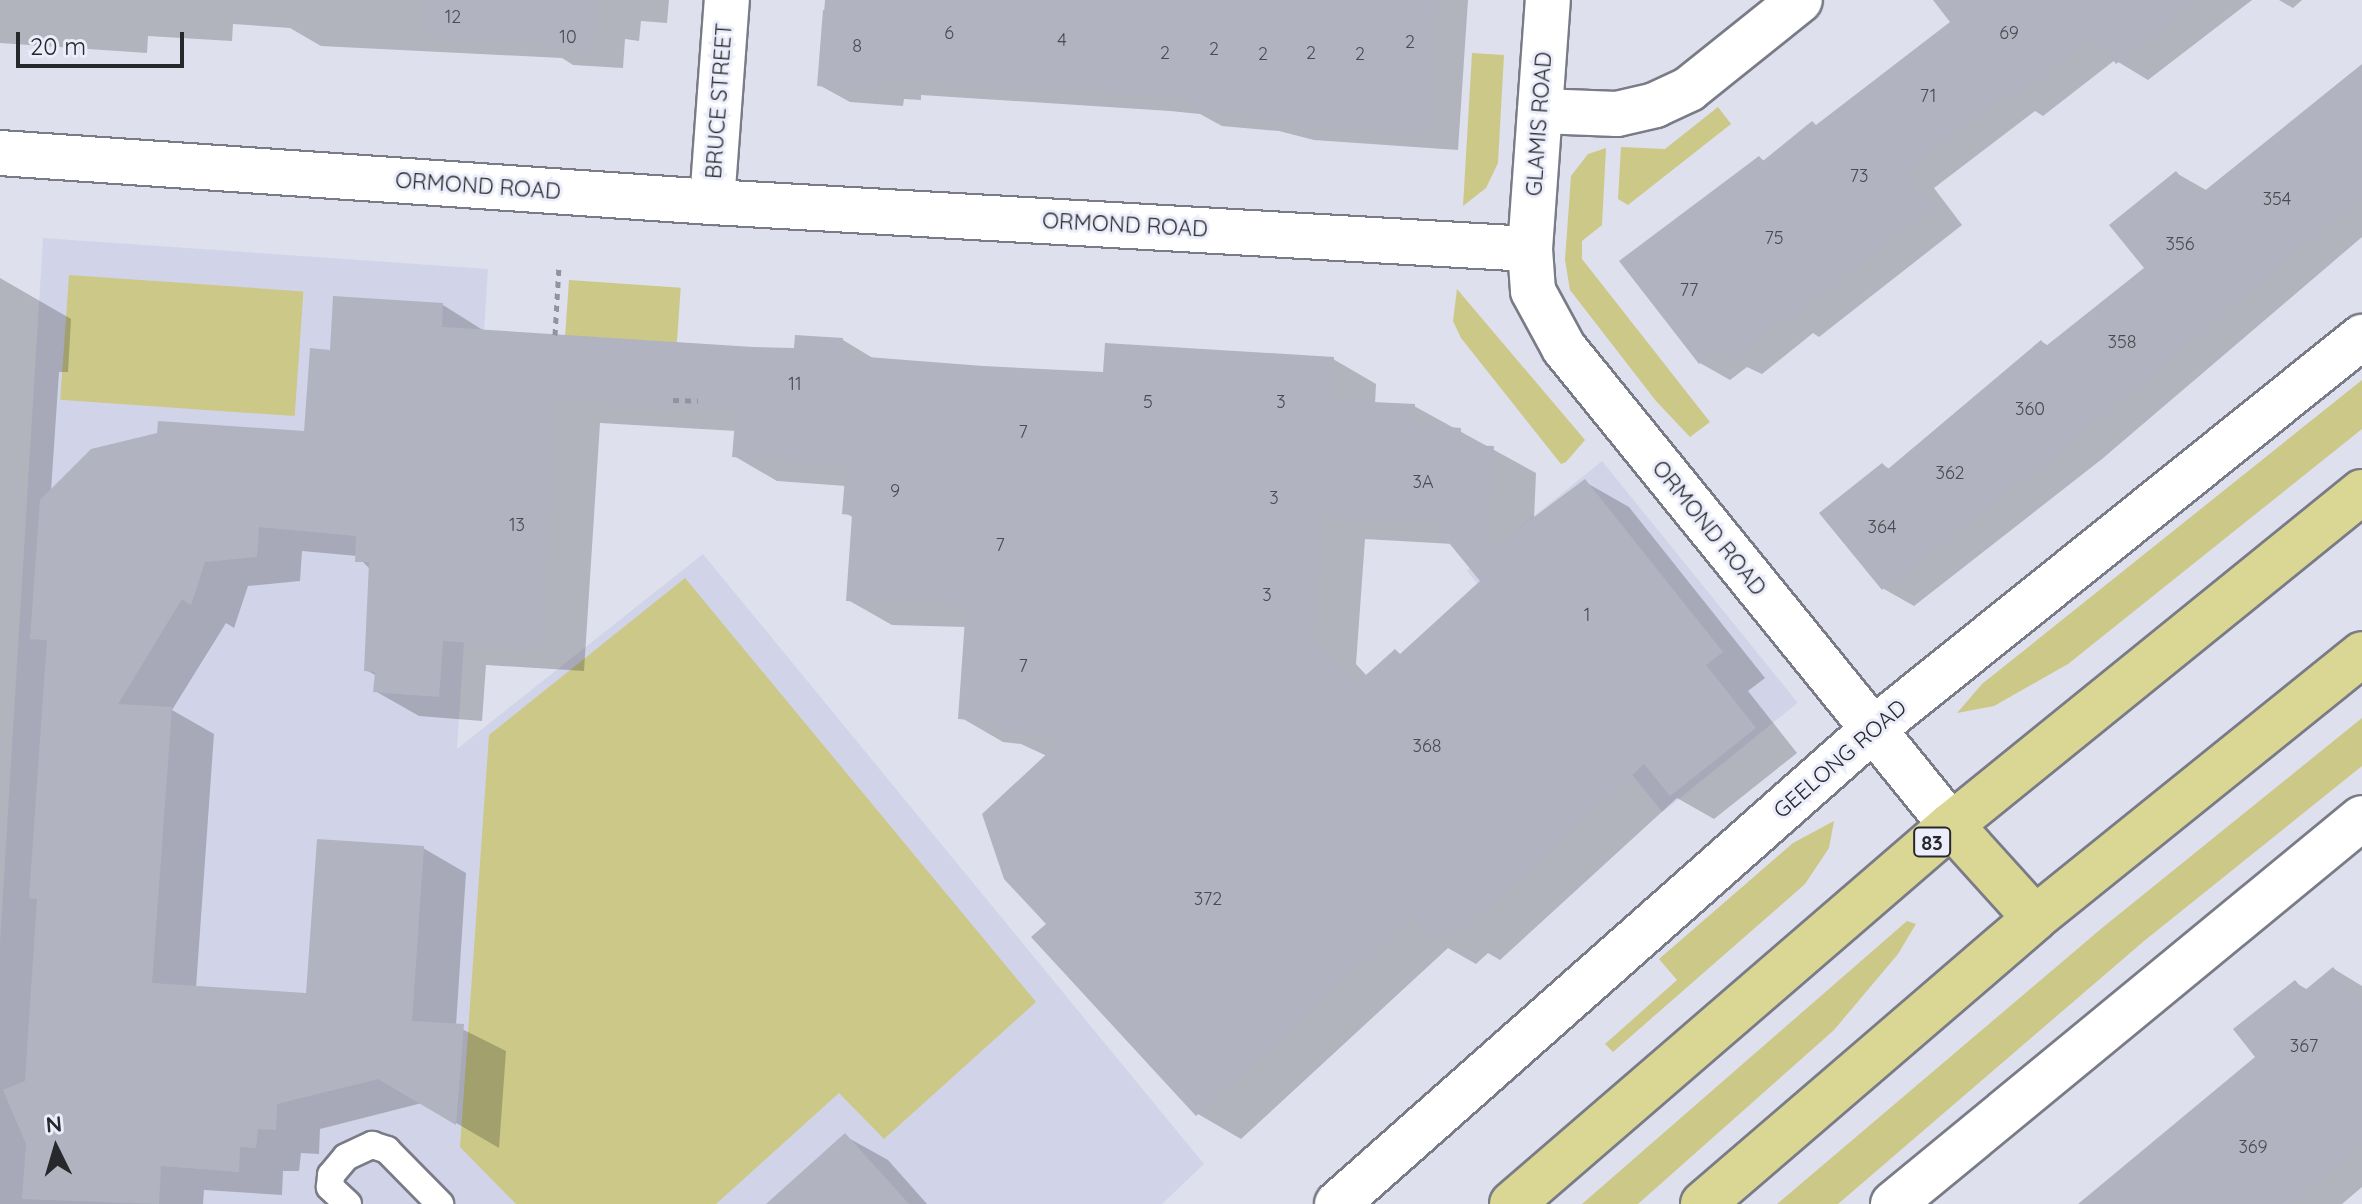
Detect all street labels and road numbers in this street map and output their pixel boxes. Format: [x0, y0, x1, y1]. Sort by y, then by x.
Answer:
street label: BRUCE STREET [700, 22, 738, 180]
street label: GLAMIS ROAD [1521, 51, 1557, 197]
street label: ORMOND ROAD [394, 167, 562, 205]
street label: ORMOND ROAD [1042, 207, 1208, 243]
street label: ORMOND ROAD [1647, 455, 1771, 601]
street label: GEELONG ROAD [1768, 694, 1912, 824]
road number: 83 [1912, 826, 1952, 858]

